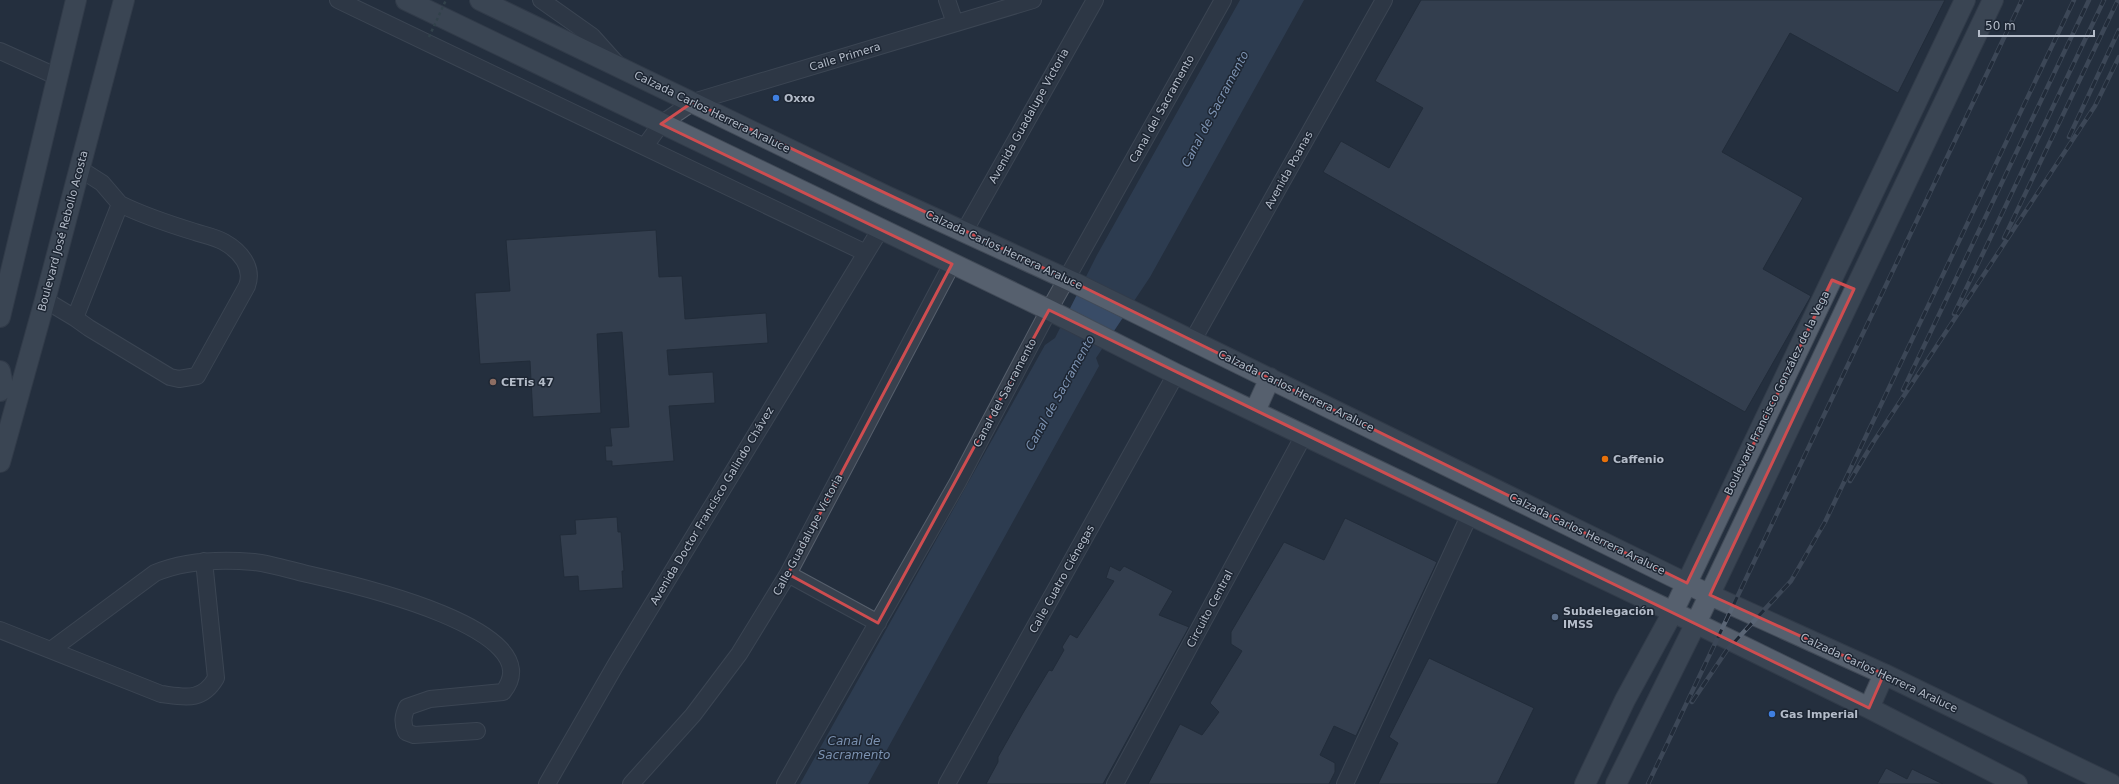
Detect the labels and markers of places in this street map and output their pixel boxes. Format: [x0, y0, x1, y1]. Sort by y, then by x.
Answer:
place label: Oxxo [784, 92, 816, 105]
marker: Oxxo [771, 93, 781, 103]
place label: CETis 47 [501, 376, 554, 389]
marker: CETis 47 [488, 377, 498, 387]
place label: Caffenio [1613, 453, 1664, 466]
marker: Caffenio [1600, 454, 1610, 464]
place label: Subdelegación IMSS [1563, 605, 1654, 631]
marker: Subdelegación IMSS [1550, 612, 1560, 622]
place label: Gas Imperial [1780, 708, 1858, 721]
marker: Gas Imperial [1767, 709, 1777, 719]

